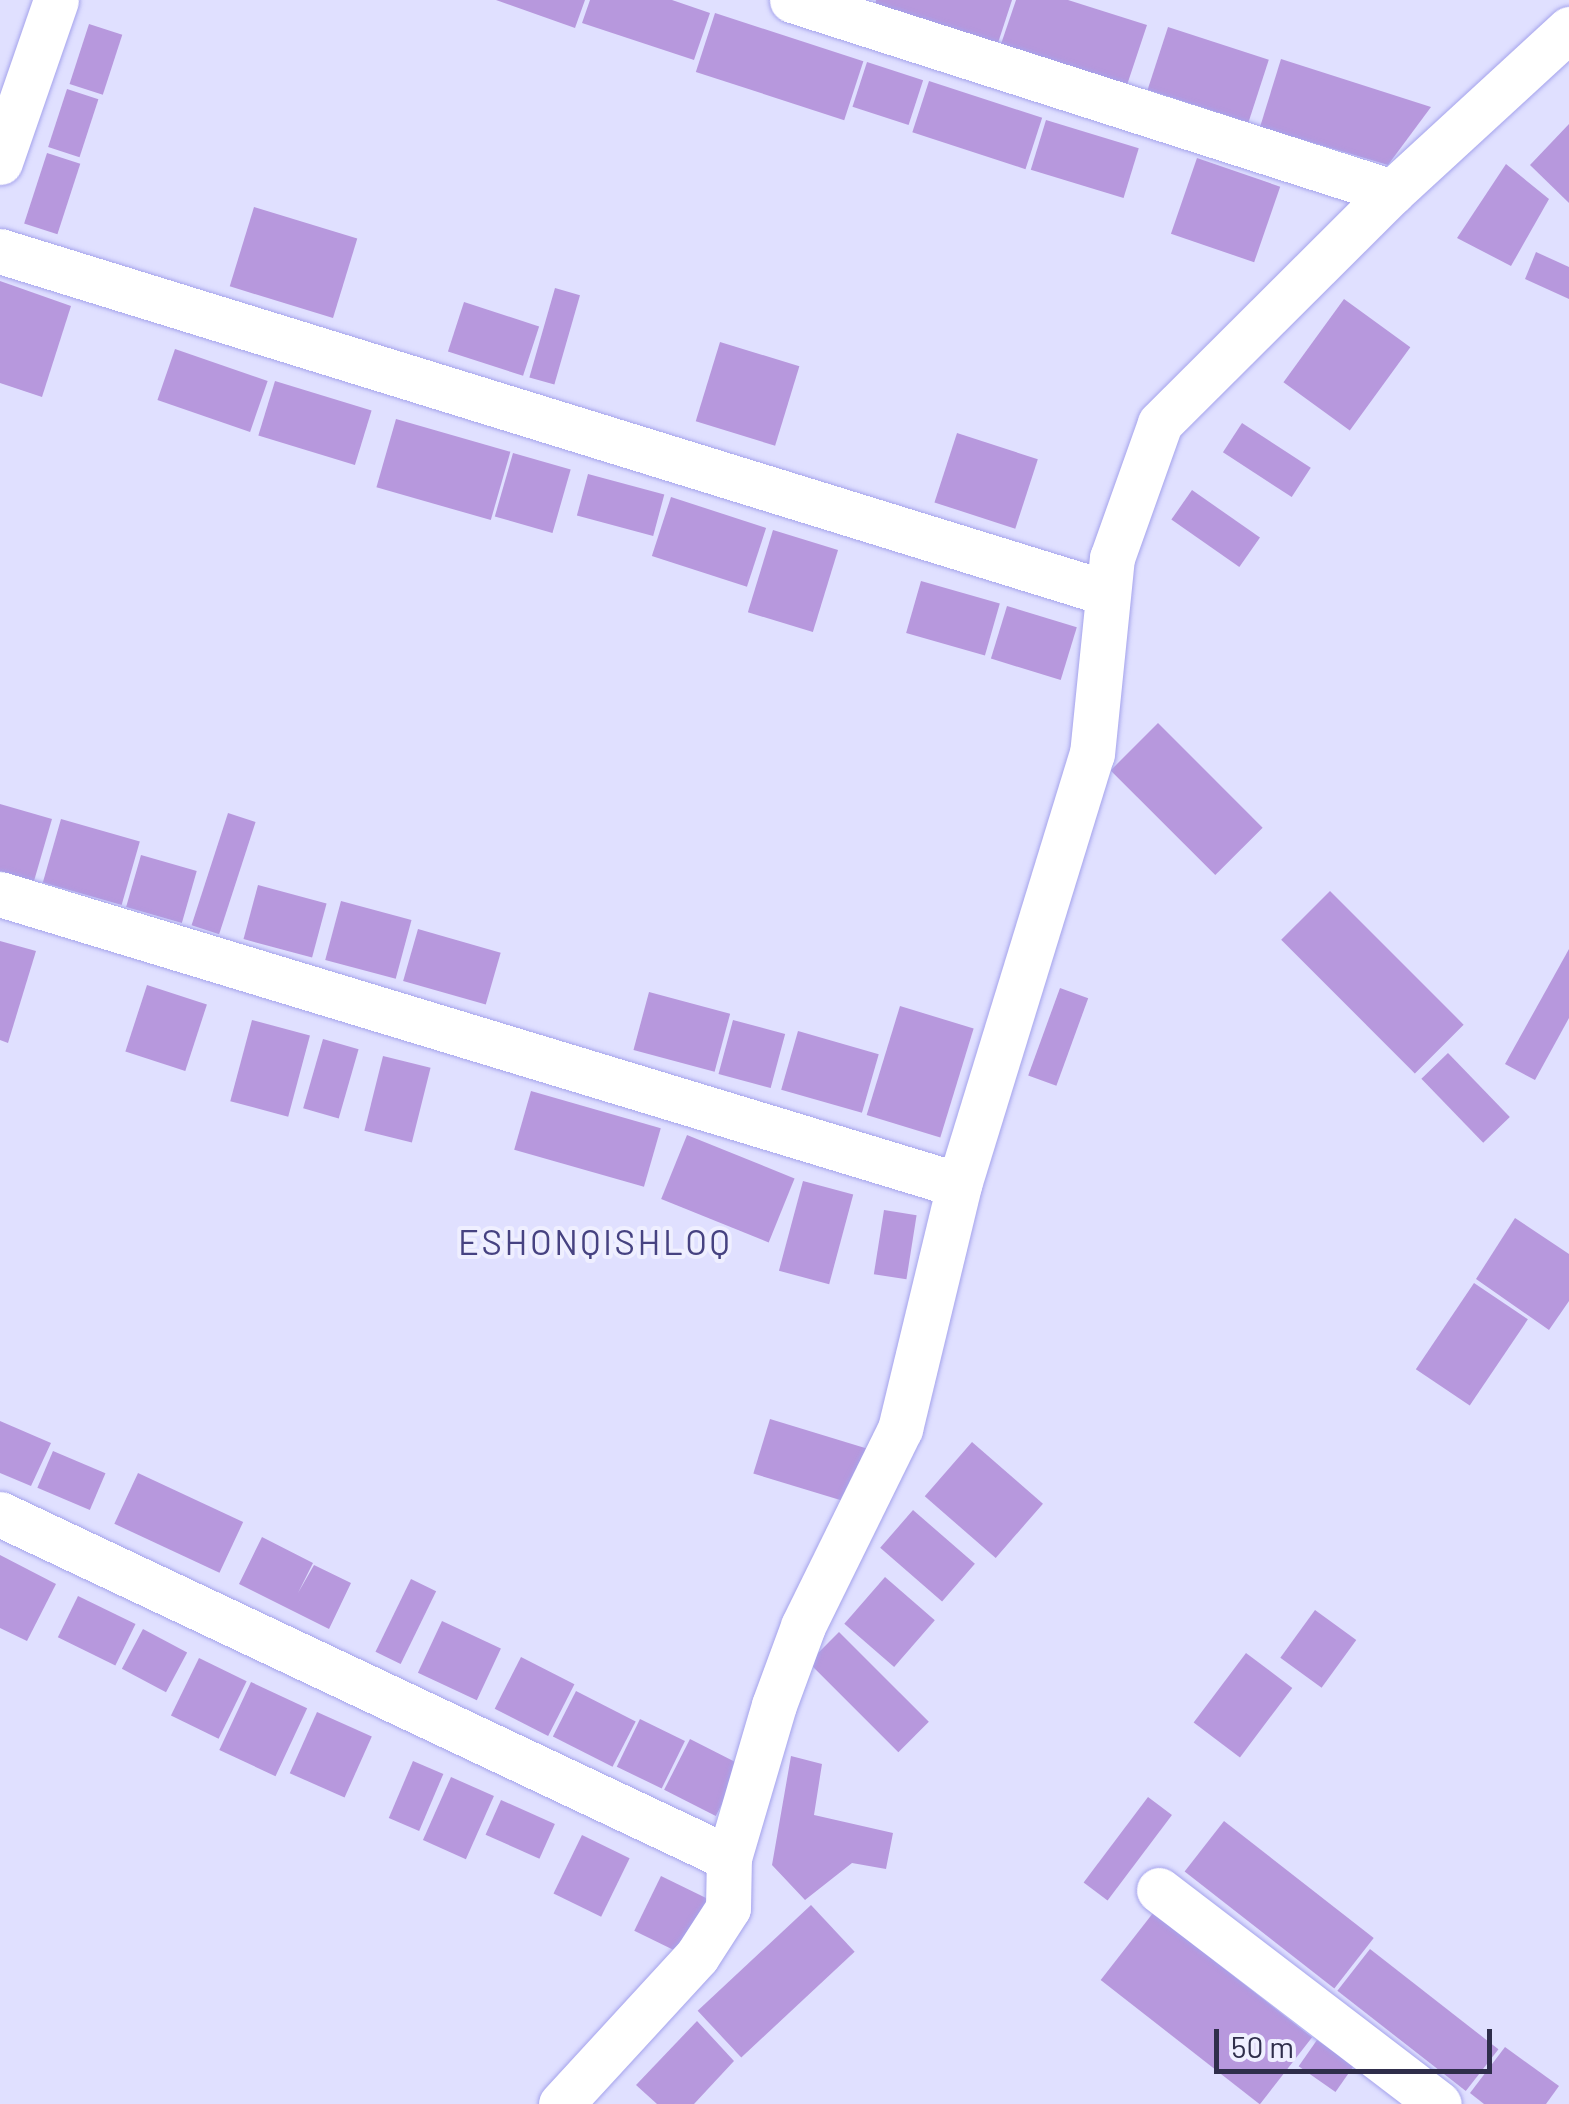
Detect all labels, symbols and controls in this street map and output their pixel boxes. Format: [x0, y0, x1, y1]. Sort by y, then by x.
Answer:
district label: ESHONQISHLOQ [458, 1220, 732, 1262]
scale bar [1219, 2009, 1496, 2071]
text: 50 m [1231, 2028, 1294, 2064]

